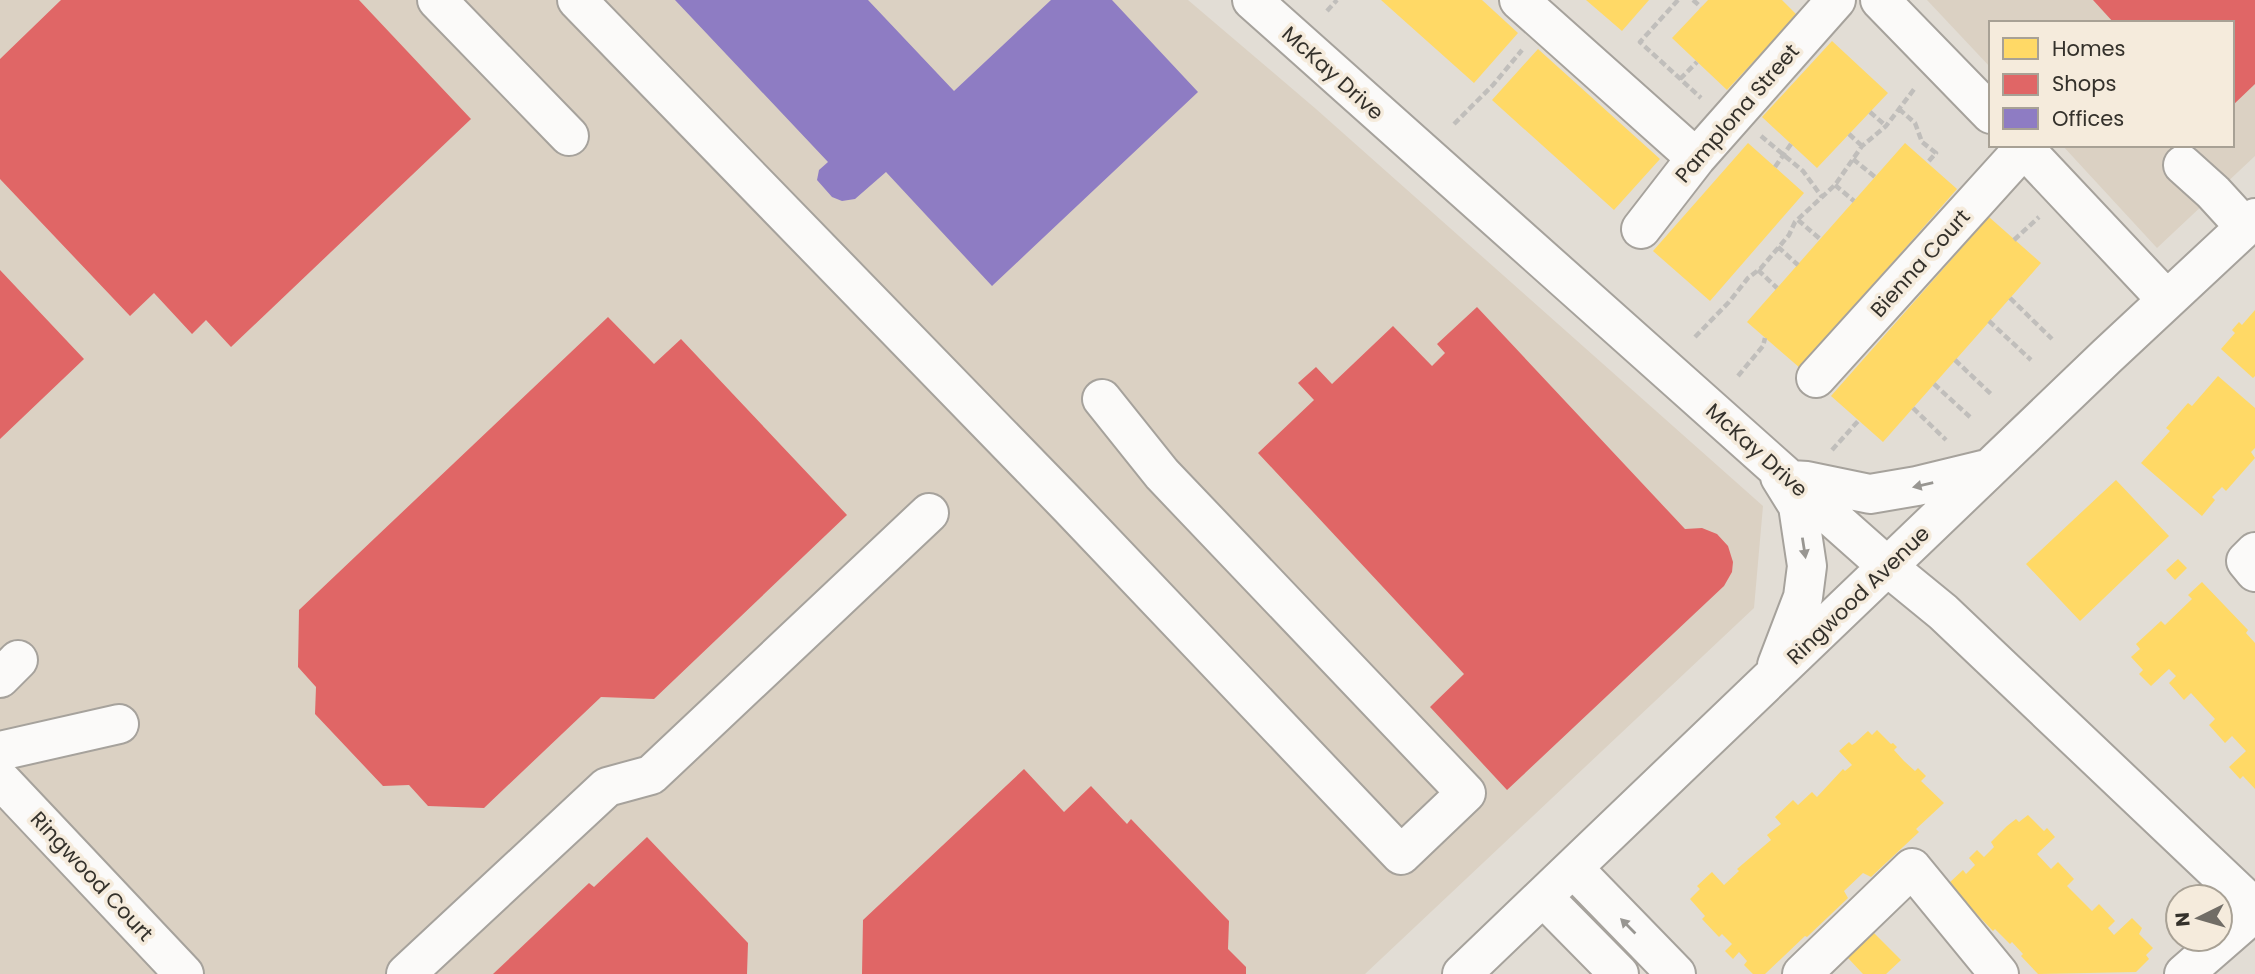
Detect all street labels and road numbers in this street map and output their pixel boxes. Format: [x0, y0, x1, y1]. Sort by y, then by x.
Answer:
street label: McKay Drive [1276, 20, 1390, 126]
street label: Pamplona Street [1668, 37, 1806, 189]
street label: Bienna Court [1864, 203, 1976, 323]
street label: McKay Drive [1700, 397, 1814, 503]
street label: Ringwood Avenue [1780, 519, 1936, 671]
street label: Ringwood Court [24, 805, 160, 947]

